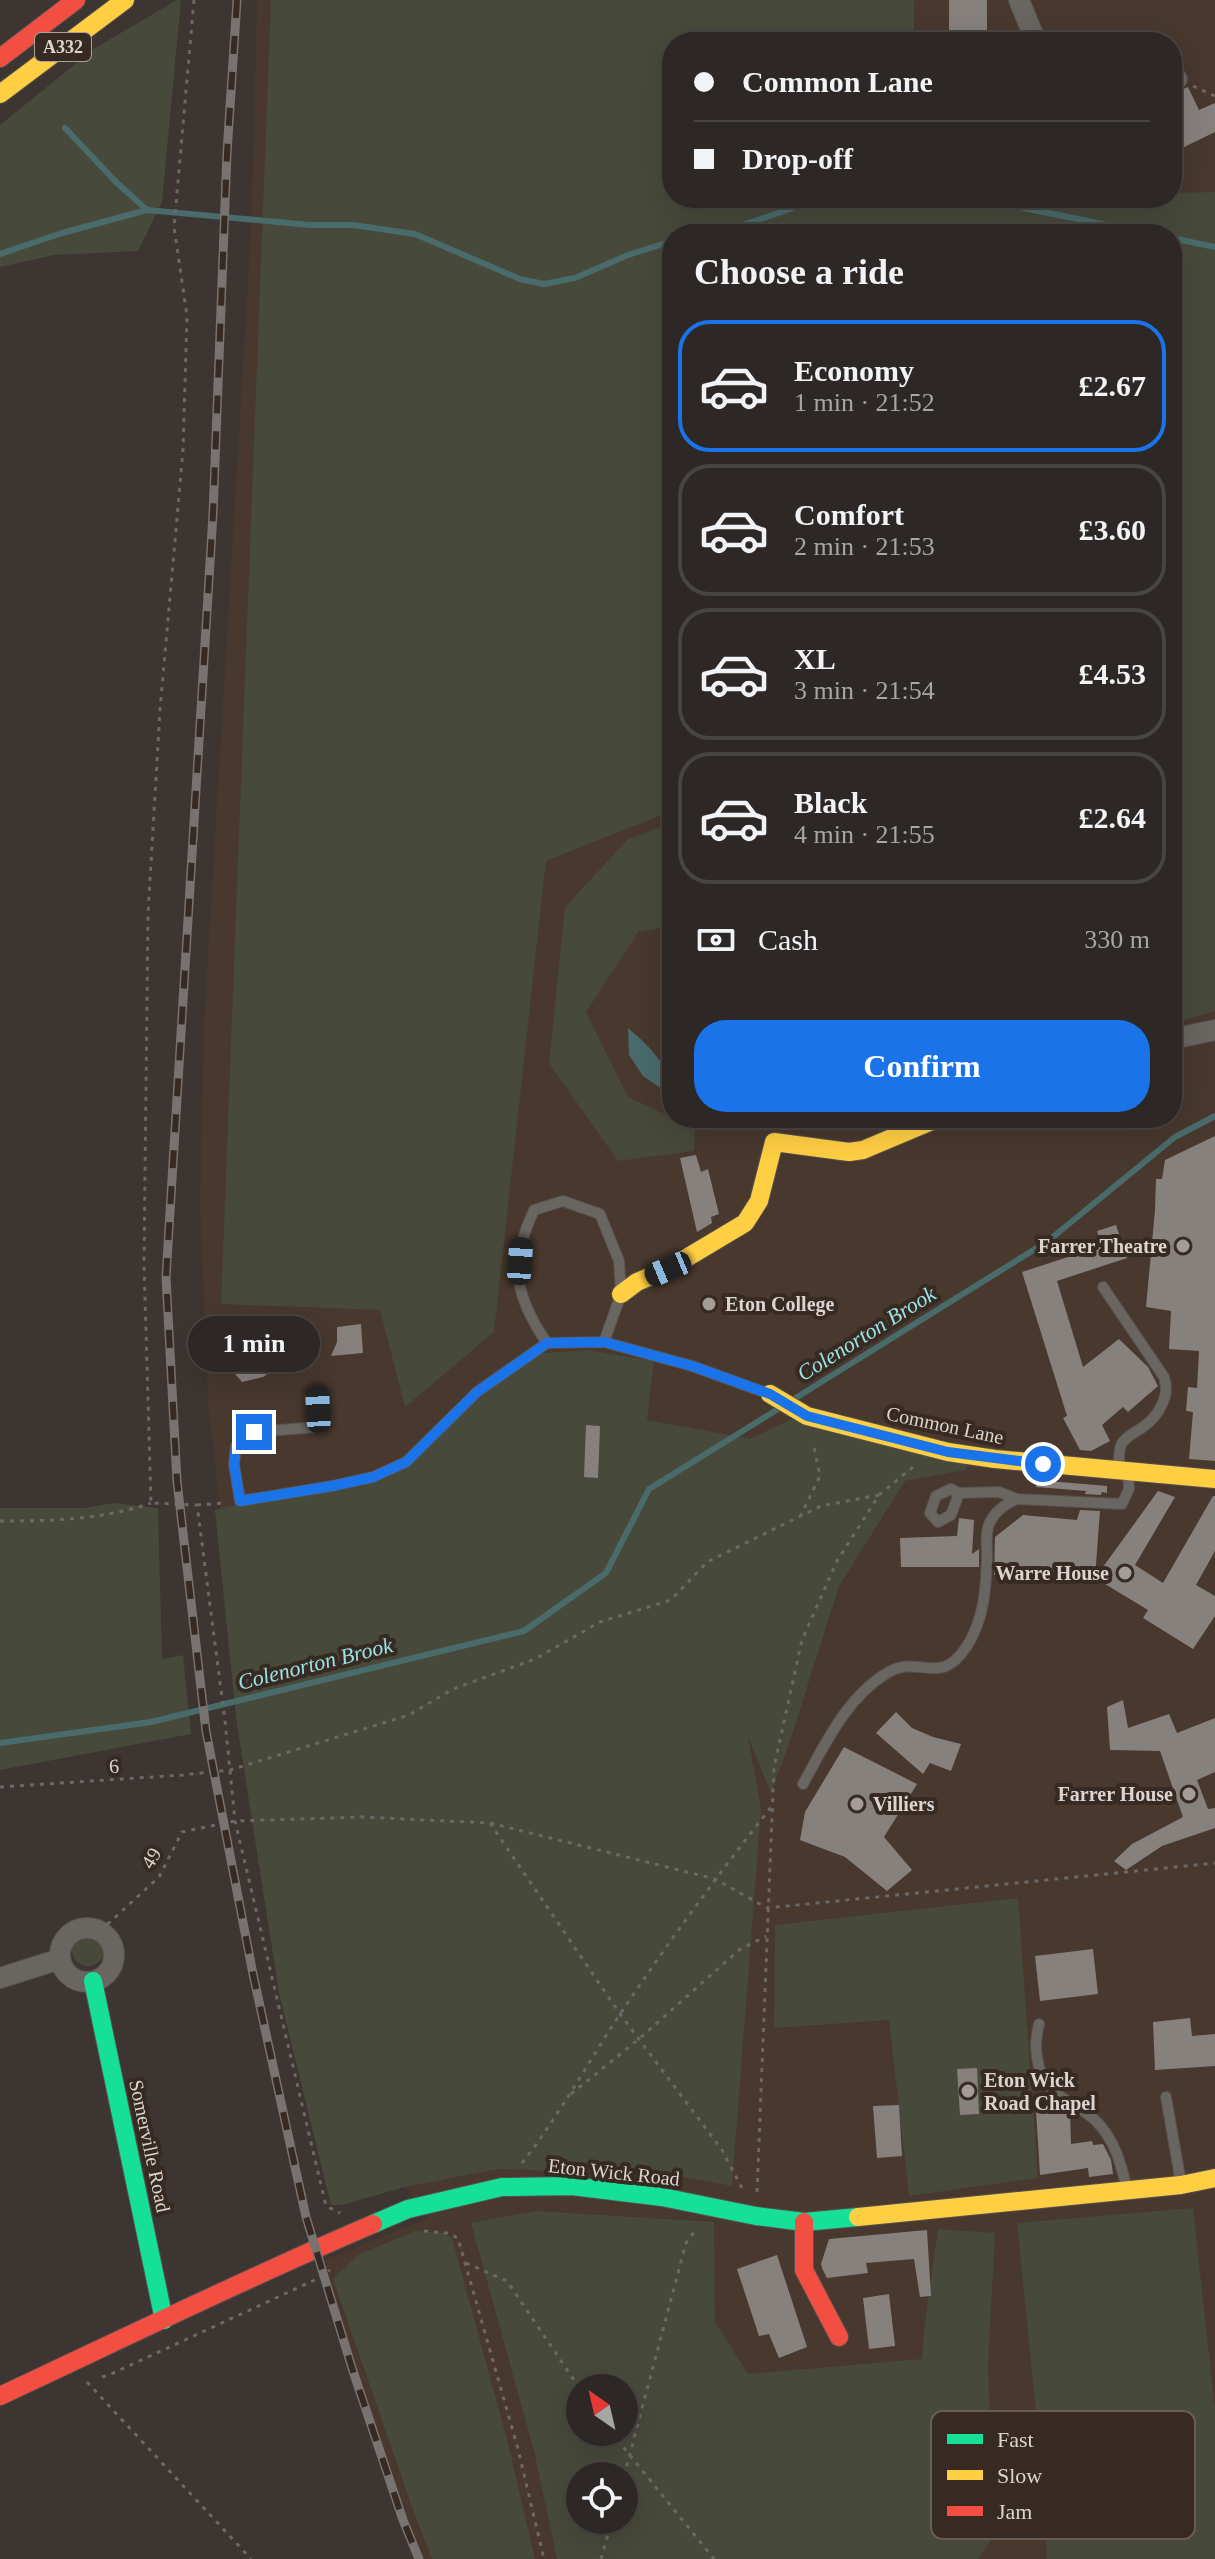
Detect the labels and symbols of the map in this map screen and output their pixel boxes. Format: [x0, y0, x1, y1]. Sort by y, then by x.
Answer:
road number: A332 [35, 33, 91, 61]
place label: Farrer Theatre [1038, 1235, 1167, 1257]
car [506, 1236, 534, 1286]
marker: Farrer Theatre [1174, 1237, 1192, 1255]
car [641, 1249, 695, 1289]
water label: Colenorton Brook [792, 1280, 941, 1386]
place label: Eton College [725, 1293, 835, 1316]
marker: Eton College [700, 1295, 718, 1313]
callout: 1 min [188, 1316, 320, 1372]
car [305, 1384, 331, 1434]
street label: Common Lane [884, 1402, 1006, 1448]
route end [236, 1414, 272, 1450]
route start [1025, 1446, 1061, 1482]
place label: Warre House [995, 1562, 1109, 1584]
marker: Warre House [1116, 1564, 1134, 1582]
water label: Colenorton Brook [235, 1632, 396, 1695]
street label: 6 [108, 1755, 120, 1777]
place label: Farrer House [1058, 1783, 1173, 1805]
marker: Farrer House [1180, 1785, 1198, 1803]
place label: Villiers [873, 1793, 935, 1815]
marker: Villiers [848, 1795, 866, 1813]
street label: 49 [136, 1844, 166, 1872]
place label: Eton Wick Road Chapel [984, 2069, 1096, 2115]
street label: Somerville Road [125, 2078, 175, 2214]
marker: Eton Wick Road Chapel [959, 2082, 977, 2100]
street label: Eton Wick Road [547, 2154, 681, 2190]
north arrow [566, 2374, 638, 2446]
legend [931, 2411, 1195, 2539]
text: Fast [997, 2427, 1034, 2452]
text: Slow [997, 2463, 1042, 2488]
text: Jam [997, 2499, 1032, 2524]

